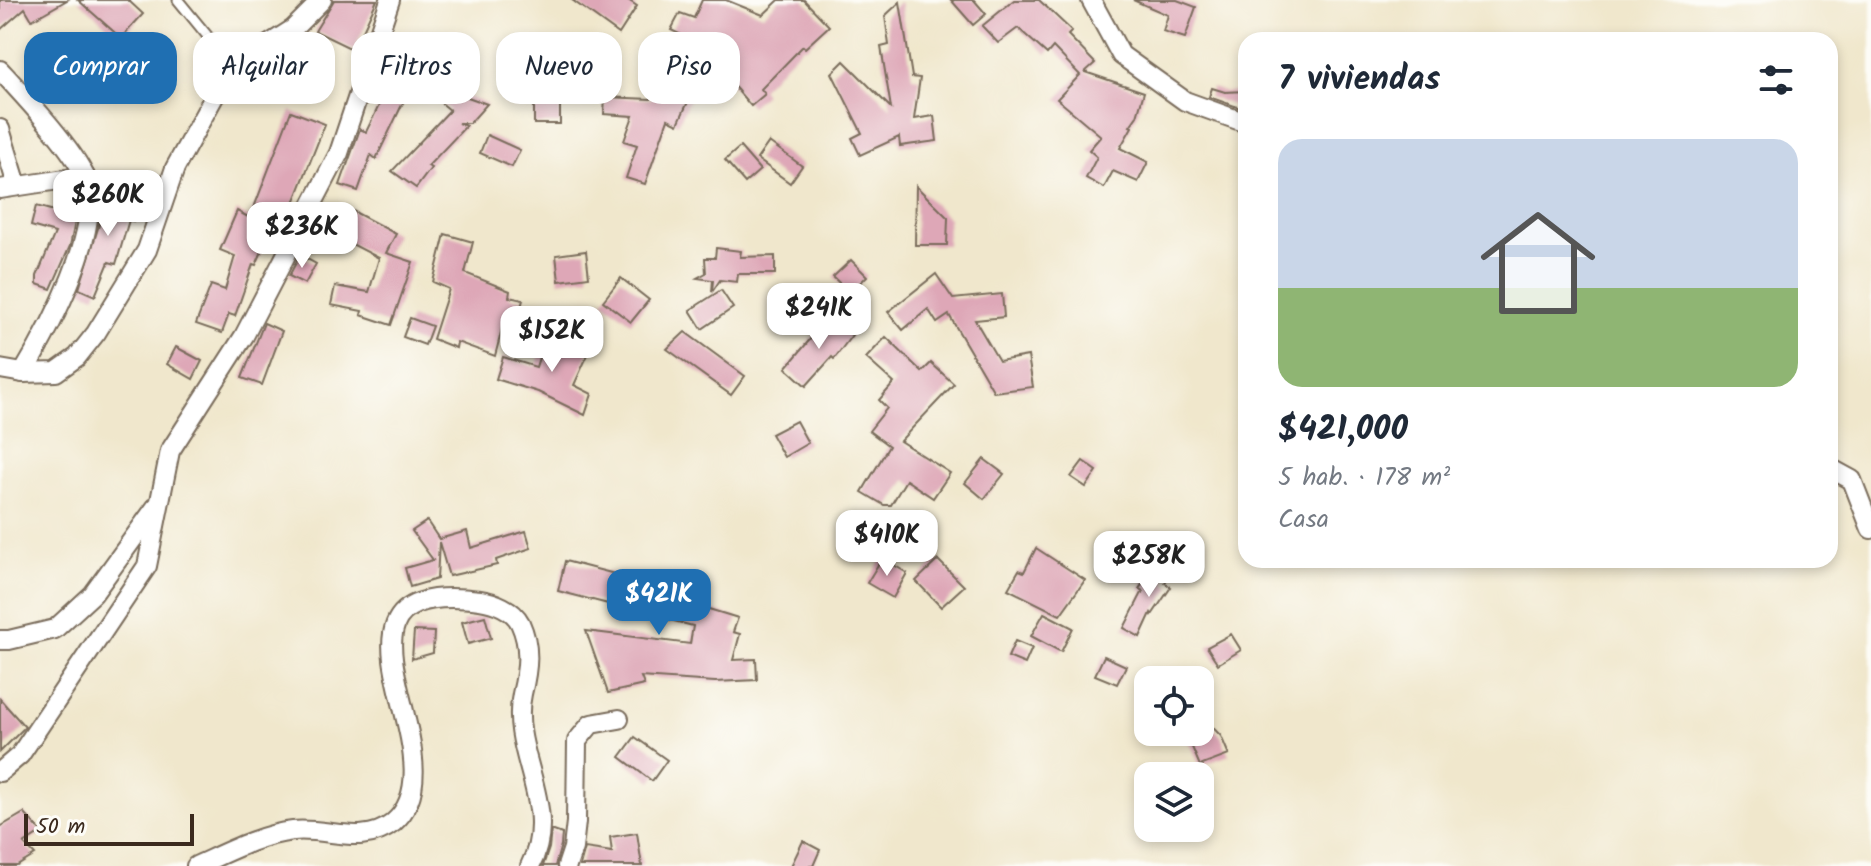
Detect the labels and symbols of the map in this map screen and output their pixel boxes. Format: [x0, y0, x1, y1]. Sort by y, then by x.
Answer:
pin: $260K [52, 170, 164, 238]
pin: $236K [246, 202, 358, 270]
pin: $241K [763, 283, 875, 351]
pin: $152K [496, 306, 608, 374]
pin: $410K [831, 510, 943, 578]
pin: $258K [1093, 531, 1205, 599]
pin: $421K [603, 569, 715, 637]
scale bar [24, 810, 194, 846]

